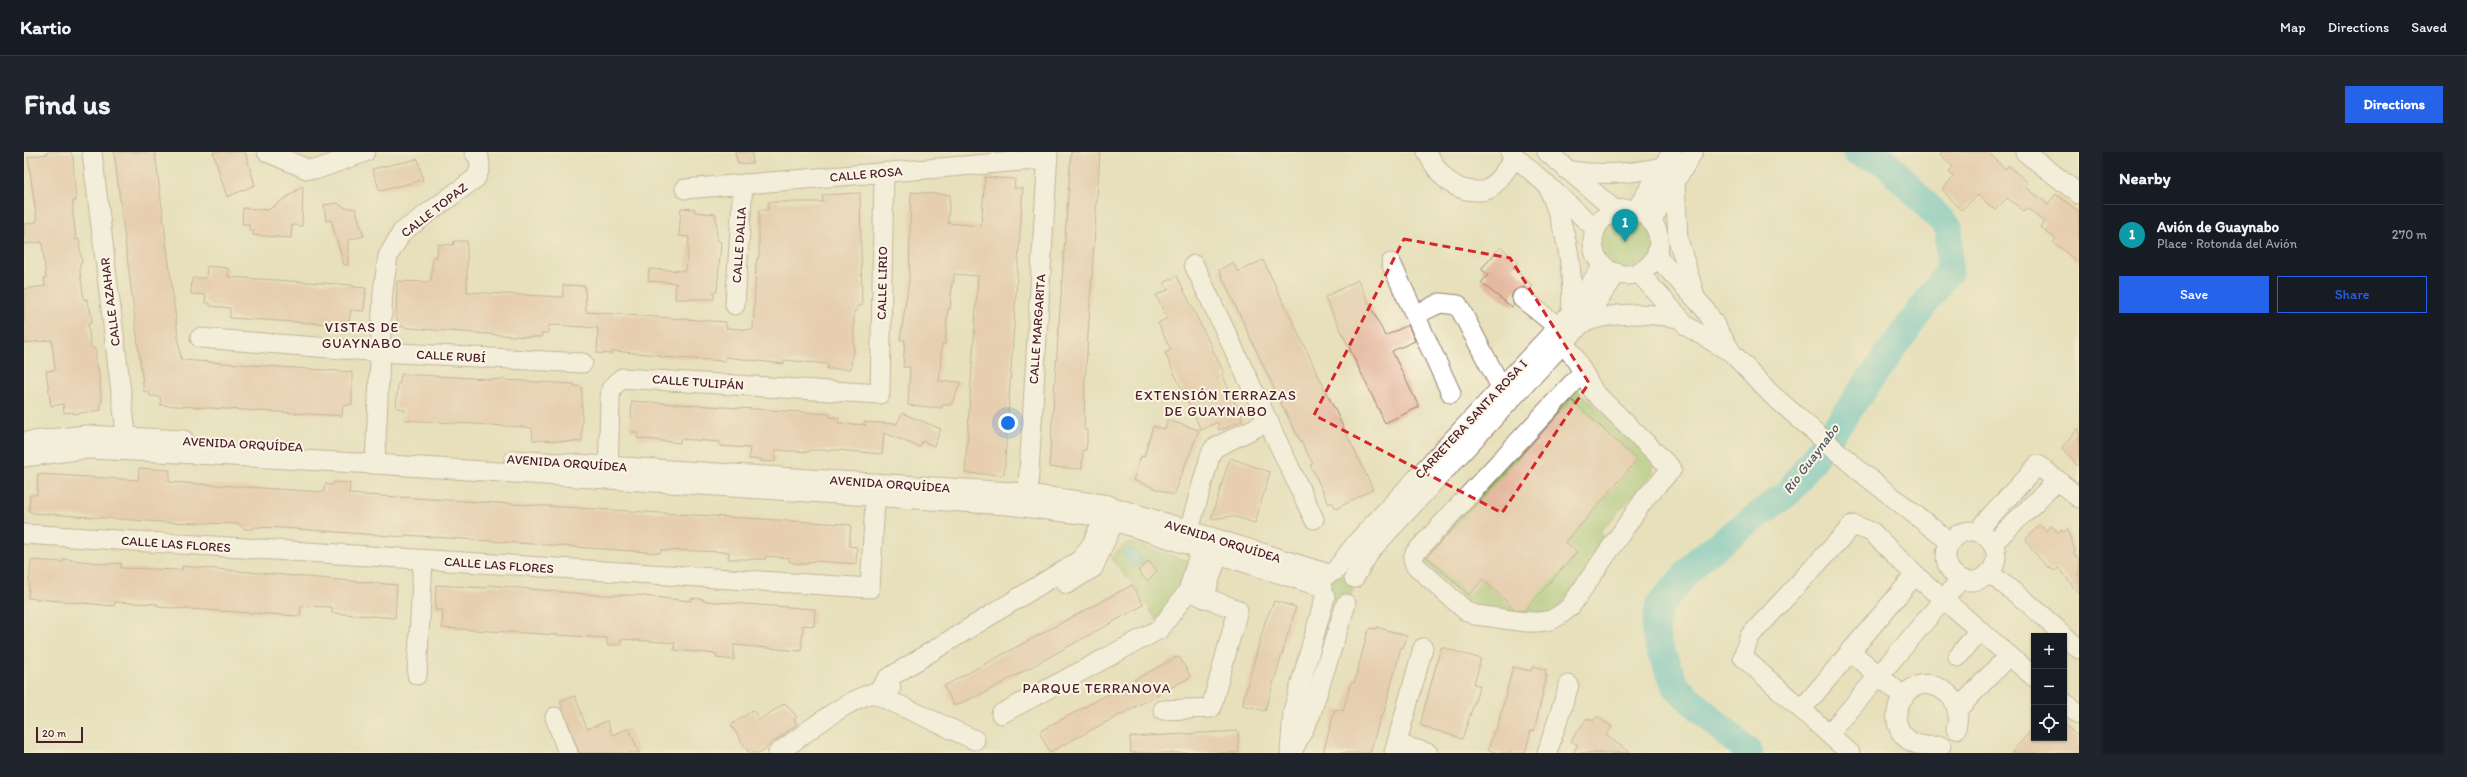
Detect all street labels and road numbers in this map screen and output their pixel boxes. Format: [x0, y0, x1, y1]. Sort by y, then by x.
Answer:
street label: CALLE ROSA [829, 163, 904, 185]
street label: CALLE TOPAZ [398, 179, 471, 240]
street label: CALLE DALIA [729, 206, 749, 284]
street label: CALLE LIRIO [874, 246, 890, 320]
street label: CALLE AZAHAR [97, 257, 123, 347]
street label: CALLE MARGARITA [1026, 273, 1048, 385]
street label: CALLE RUBÍ [416, 347, 486, 365]
street label: CARRETERA SANTA ROSA I [1412, 356, 1530, 482]
street label: CALLE TULIPÁN [652, 371, 744, 393]
street label: AVENIDA ORQUÍDEA [182, 433, 304, 455]
street label: AVENIDA ORQUÍDEA [506, 451, 628, 475]
street label: AVENIDA ORQUÍDEA [829, 472, 951, 496]
street label: AVENIDA ORQUÍDEA [1163, 516, 1283, 566]
street label: CALLE LAS FLORES [121, 533, 231, 555]
street label: CALLE LAS FLORES [444, 554, 554, 576]

